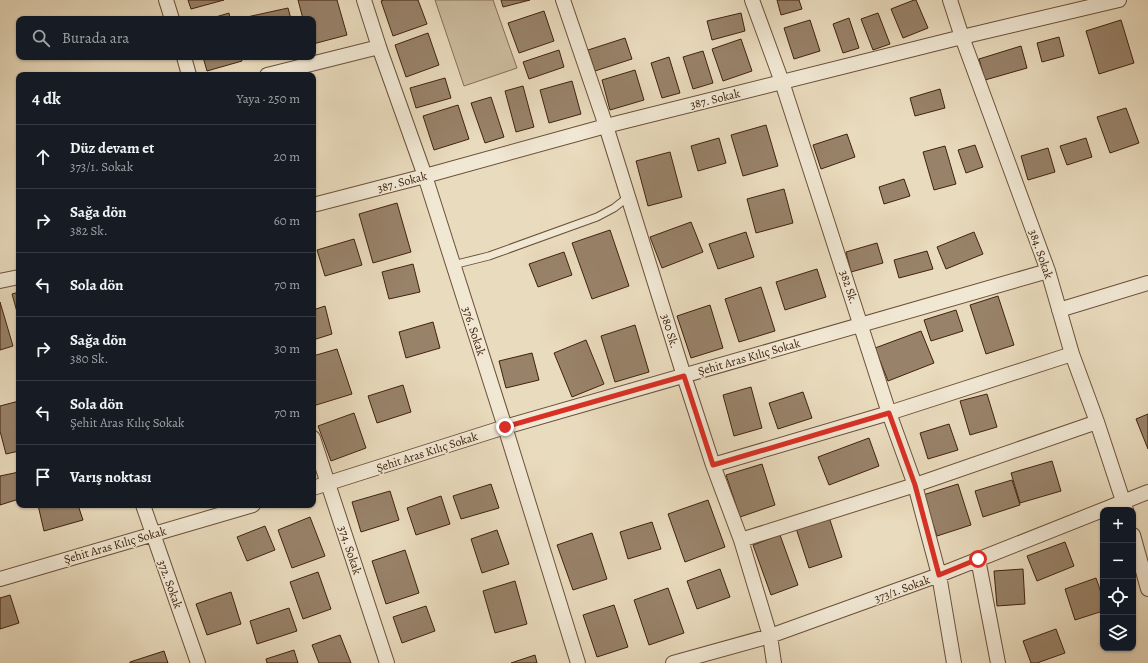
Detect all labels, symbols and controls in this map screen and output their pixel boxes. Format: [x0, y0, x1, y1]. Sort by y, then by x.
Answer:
search box [16, 16, 316, 60]
icon: search [30, 27, 52, 49]
text: Burada ara [62, 28, 129, 48]
street label: 387. Sokak [688, 85, 742, 113]
text: 4 dk [32, 87, 61, 110]
text: Yaya · 250 m [237, 90, 300, 107]
text: Düz devam et [70, 138, 154, 158]
icon: ahead [32, 146, 54, 168]
text: 20 m [274, 148, 300, 165]
text: 373/1. Sokak [70, 158, 133, 175]
street label: 387. Sokak [375, 168, 429, 196]
text: Sağa dön [70, 202, 126, 222]
icon: right [32, 210, 54, 232]
text: 60 m [274, 212, 300, 229]
text: 382 Sk. [70, 222, 108, 239]
street label: 384. Sokak [1025, 227, 1057, 281]
street label: 382 Sk. [836, 268, 862, 306]
icon: left [32, 274, 54, 296]
text: Sola dön [70, 275, 123, 295]
text: 70 m [274, 276, 300, 293]
street label: 376. Sokak [459, 304, 489, 358]
street label: 380 Sk. [657, 312, 683, 350]
text: Sağa dön [70, 330, 126, 350]
street label: Şehit Aras Kılıç Sokak [696, 335, 802, 379]
icon: right [32, 338, 54, 360]
text: 30 m [274, 340, 300, 357]
text: 380 Sk. [70, 350, 108, 367]
text: Sola dön [70, 394, 123, 414]
icon: left [32, 402, 54, 424]
text: 70 m [274, 404, 300, 421]
text: Şehit Aras Kılıç Sokak [70, 414, 185, 431]
route end [496, 418, 514, 436]
street label: Şehit Aras Kılıç Sokak [374, 428, 480, 476]
icon: arrive [32, 466, 54, 488]
text: Varış noktası [70, 467, 151, 487]
map controls [1100, 507, 1136, 651]
button: + [1100, 507, 1136, 543]
street label: Şehit Aras Kılıç Sokak [62, 523, 168, 567]
street label: 374. Sokak [335, 523, 365, 577]
button: − [1100, 543, 1136, 579]
route start [969, 550, 987, 568]
street label: 372. Sokak [154, 557, 186, 611]
street label: 373/1. Sokak [872, 572, 932, 606]
button: locate [1100, 579, 1136, 615]
button: layers [1100, 615, 1136, 651]

